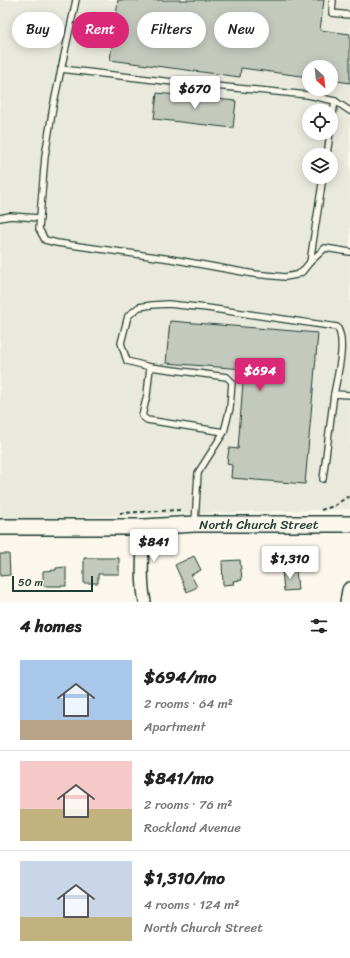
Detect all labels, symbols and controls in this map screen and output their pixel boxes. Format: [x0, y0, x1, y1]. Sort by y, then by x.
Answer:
chip: Buy [12, 12, 64, 48]
chip: Rent [72, 12, 129, 48]
chip: Filters [137, 12, 206, 48]
chip: New [214, 12, 269, 48]
north arrow [302, 60, 338, 96]
map controls [302, 60, 338, 184]
pin: $670 [171, 76, 219, 110]
text: $670 [179, 77, 211, 100]
button: locate [302, 104, 338, 140]
button: layers [302, 148, 338, 184]
pin: $694 [236, 358, 284, 392]
text: $694 [244, 359, 276, 382]
street label: North Church Street [199, 513, 319, 536]
pin: $841 [130, 529, 178, 563]
text: $841 [139, 530, 169, 553]
pin: $1,310 [257, 546, 323, 580]
text: $1,310 [271, 547, 309, 570]
text: 50 m [18, 573, 43, 592]
scale bar [12, 574, 93, 593]
text: 4 homes [20, 611, 81, 641]
icon: filters [308, 615, 330, 637]
text: $694/mo [144, 662, 216, 692]
icon: home [52, 676, 100, 724]
text: 2 rooms · 64 m² [144, 692, 233, 715]
text: Apartment [144, 715, 205, 738]
text: $841/mo [144, 763, 214, 793]
icon: home [52, 777, 100, 825]
text: 2 rooms · 76 m² [144, 793, 232, 816]
text: Rockland Avenue [144, 816, 241, 839]
text: $1,310/mo [144, 863, 225, 893]
icon: home [52, 877, 100, 925]
text: 4 rooms · 124 m² [144, 893, 239, 916]
text: North Church Street [144, 916, 263, 939]

